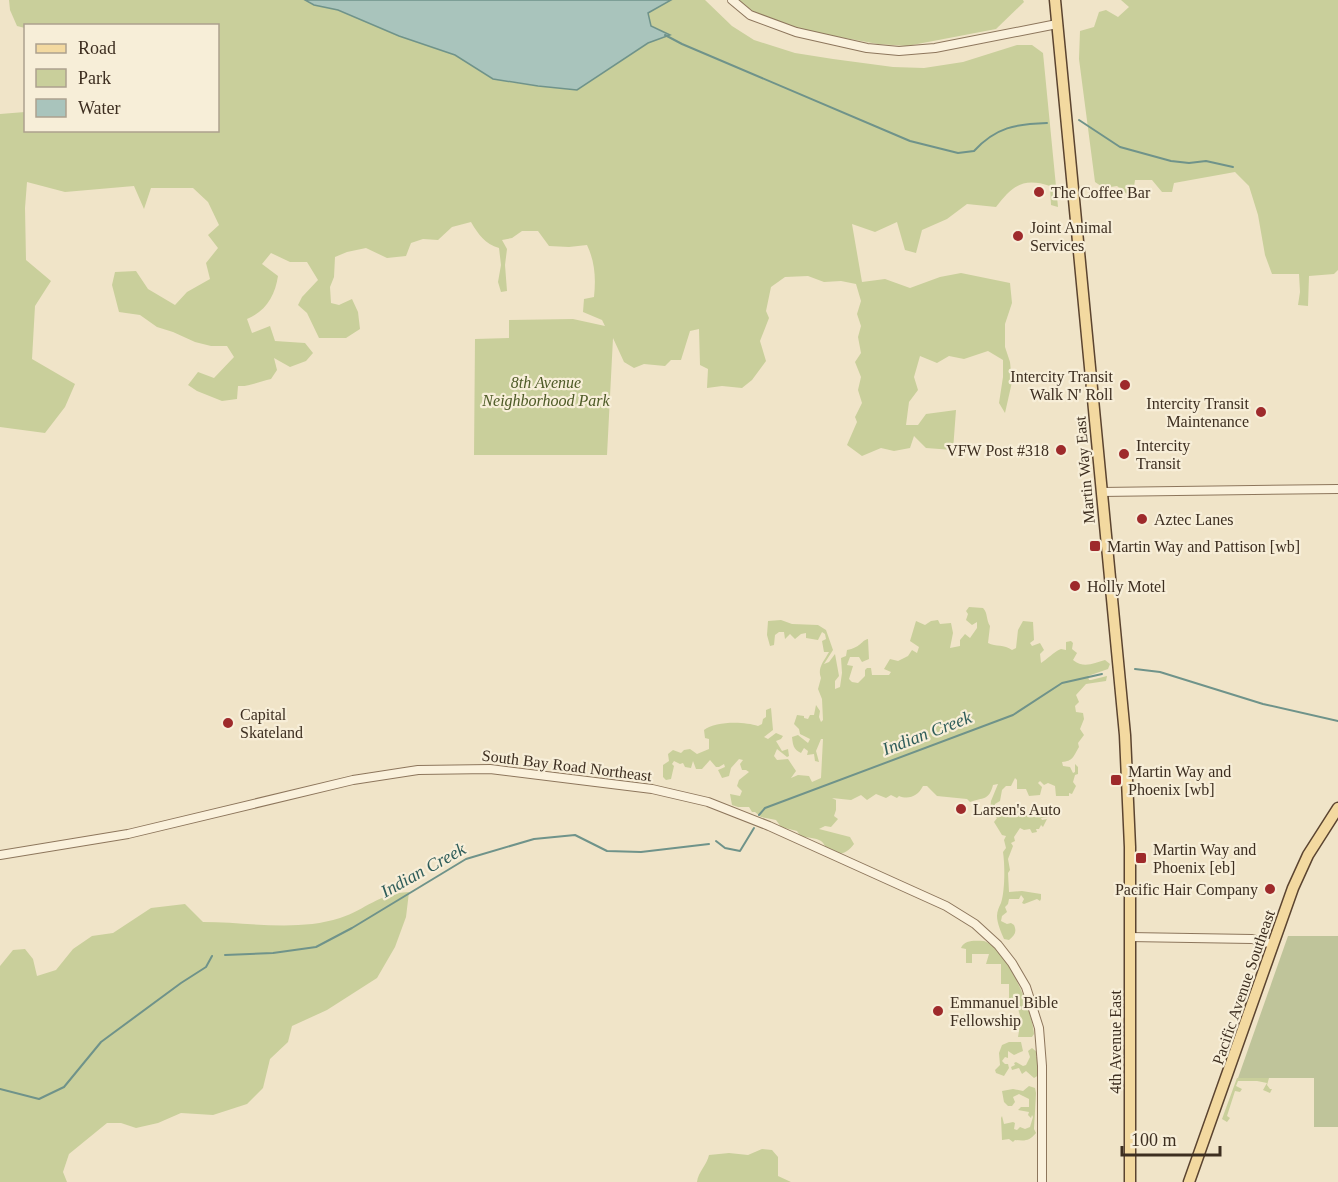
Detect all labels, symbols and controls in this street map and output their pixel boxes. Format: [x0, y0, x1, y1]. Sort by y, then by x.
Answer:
legend [24, 24, 219, 132]
text: Road [78, 38, 116, 58]
text: Park [78, 68, 111, 88]
text: Water [78, 98, 121, 118]
place label: The Coffee Bar [1051, 184, 1151, 201]
marker: The Coffee Bar [1032, 185, 1046, 199]
place label: Joint Animal Services [1030, 219, 1113, 254]
marker: Joint Animal Services [1011, 229, 1025, 243]
place label: Intercity Transit Walk N' Roll [1010, 368, 1114, 403]
park label: 8th Avenue Neighborhood Park [481, 374, 611, 410]
marker: Intercity Transit Walk N' Roll [1118, 378, 1132, 392]
place label: Intercity Transit Maintenance [1146, 395, 1250, 430]
marker: Intercity Transit Maintenance [1254, 405, 1268, 419]
street label: Martin Way East [1071, 415, 1099, 524]
place label: Intercity Transit [1136, 437, 1190, 472]
place label: VFW Post #318 [946, 442, 1049, 459]
marker: VFW Post #318 [1054, 443, 1068, 457]
marker: Intercity Transit [1117, 447, 1131, 461]
place label: Aztec Lanes [1154, 511, 1234, 528]
marker: Aztec Lanes [1135, 512, 1149, 526]
place label: Martin Way and Pattison [wb] [1107, 538, 1300, 556]
marker: Martin Way and Pattison [wb] [1088, 539, 1102, 553]
place label: Holly Motel [1087, 578, 1166, 596]
marker: Holly Motel [1068, 579, 1082, 593]
place label: Capital Skateland [240, 706, 303, 741]
water label: Indian Creek [879, 706, 975, 760]
marker: Capital Skateland [221, 716, 235, 730]
street label: South Bay Road Northeast [481, 747, 653, 785]
place label: Martin Way and Phoenix [wb] [1128, 763, 1231, 798]
marker: Martin Way and Phoenix [wb] [1109, 773, 1123, 787]
place label: Larsen's Auto [973, 801, 1061, 818]
marker: Larsen's Auto [954, 802, 968, 816]
water label: Indian Creek [376, 838, 470, 902]
place label: Martin Way and Phoenix [eb] [1153, 841, 1256, 876]
marker: Martin Way and Phoenix [eb] [1134, 851, 1148, 865]
place label: Pacific Hair Company [1115, 881, 1258, 899]
marker: Pacific Hair Company [1263, 882, 1277, 896]
street label: Pacific Avenue Southeast [1209, 907, 1278, 1067]
street label: 4th Avenue East [1107, 990, 1124, 1094]
place label: Emmanuel Bible Fellowship [950, 994, 1058, 1030]
marker: Emmanuel Bible Fellowship [931, 1004, 945, 1018]
scale bar [1122, 1119, 1220, 1157]
text: 100 m [1131, 1130, 1177, 1150]

